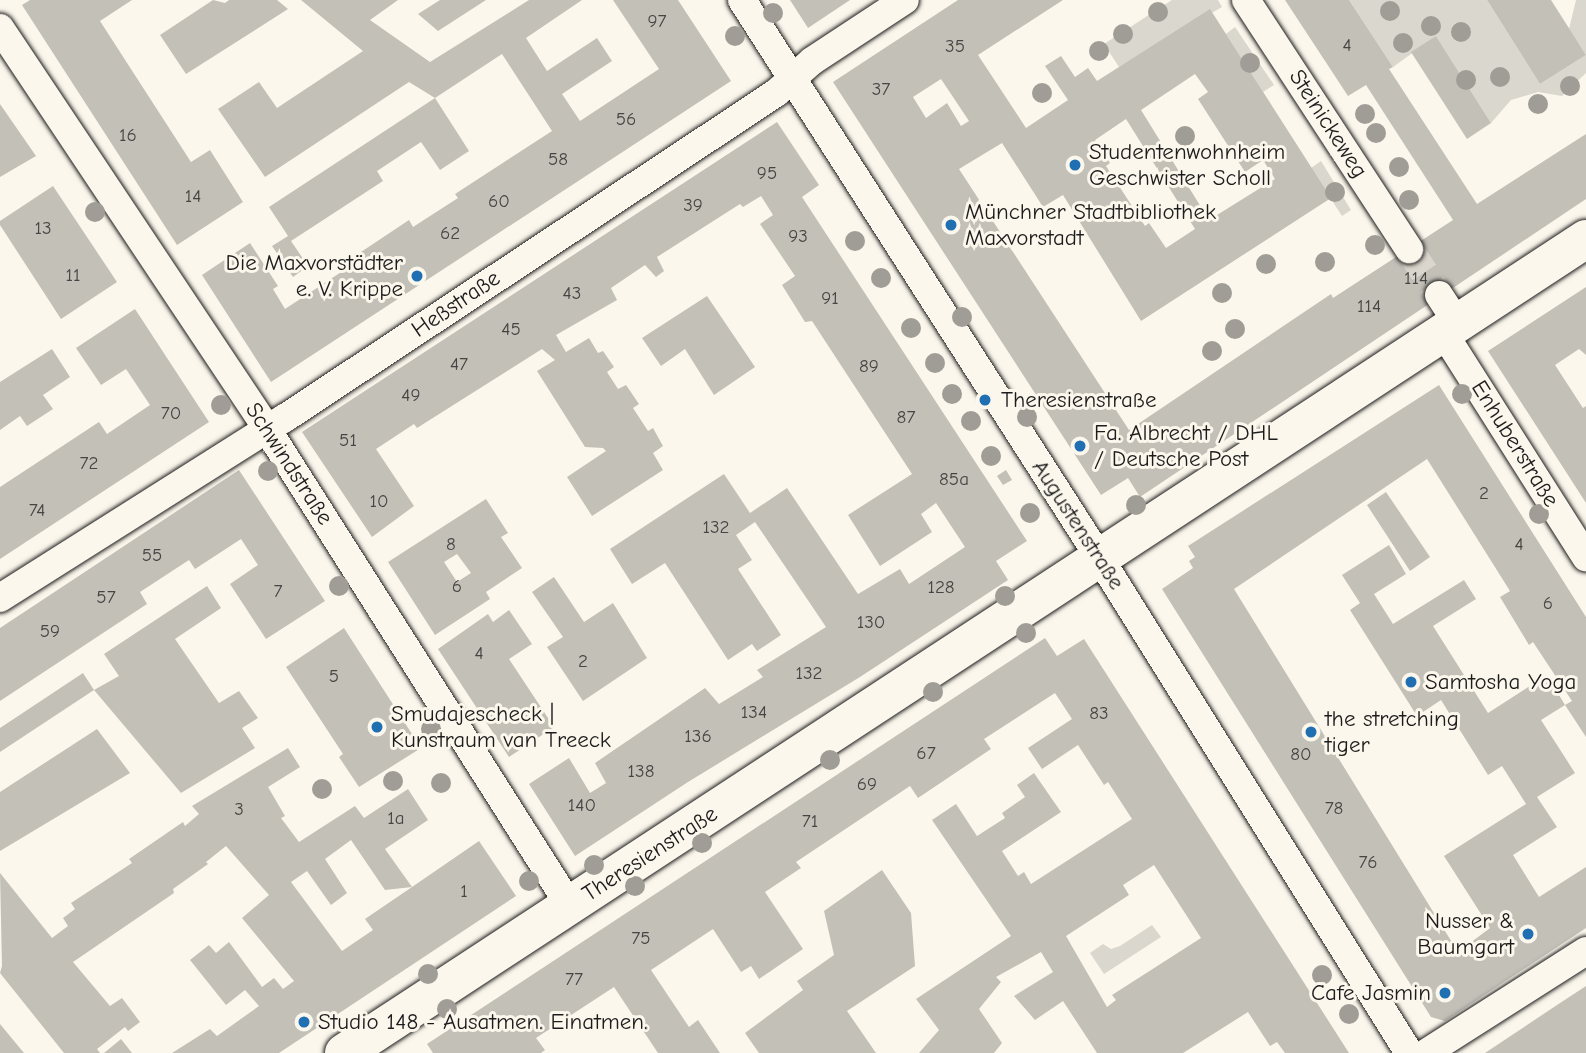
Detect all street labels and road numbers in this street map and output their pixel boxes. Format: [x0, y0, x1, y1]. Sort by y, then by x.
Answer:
street label: Steinickeweg [1283, 65, 1373, 183]
street label: Heßstraße [407, 264, 505, 344]
street label: Enhuberstraße [1465, 376, 1565, 512]
street label: Schwindstraße [239, 398, 339, 530]
street label: Augustenstraße [1026, 455, 1130, 595]
street label: Theresienstraße [577, 800, 723, 908]

